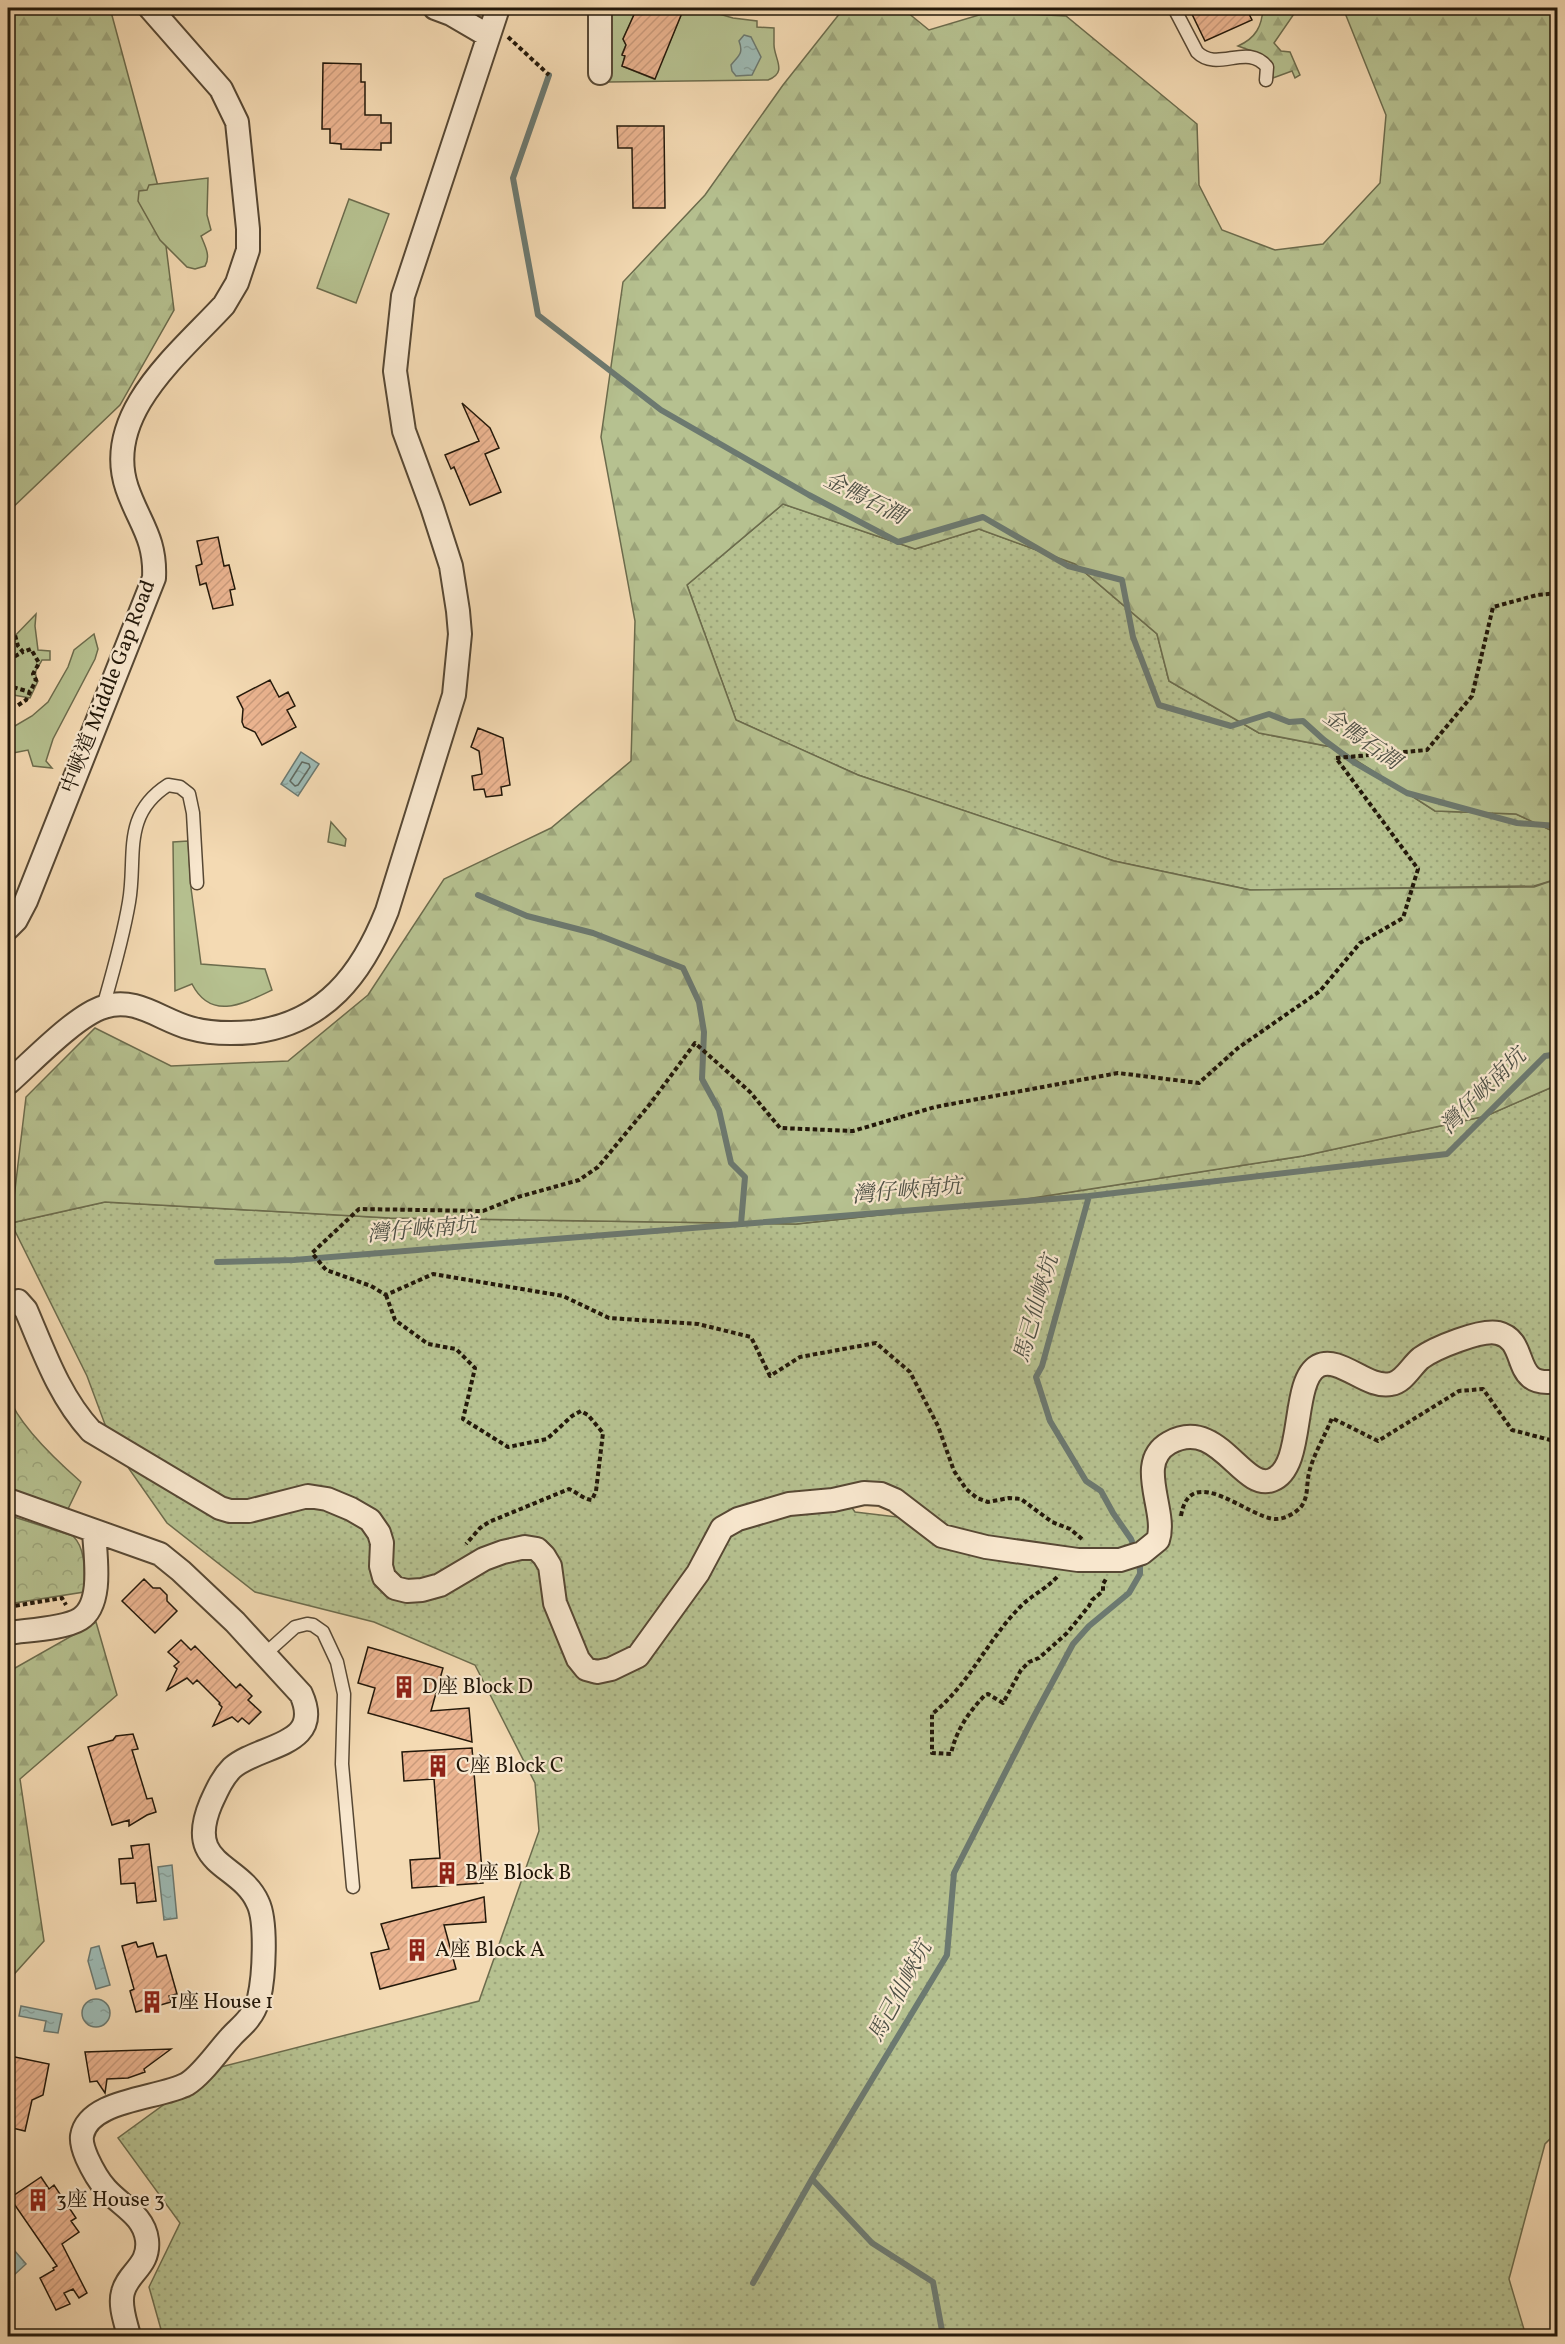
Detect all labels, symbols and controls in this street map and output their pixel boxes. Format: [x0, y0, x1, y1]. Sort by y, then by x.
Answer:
water label: 金鴨石澗 [818, 465, 914, 535]
street label: 中峽道 Middle Gap Road [55, 576, 163, 798]
water label: 金鴨石澗 [1316, 702, 1409, 780]
water label: 灣仔峽南坑 [1434, 1040, 1536, 1142]
water label: 灣仔峽南坑 [851, 1172, 966, 1212]
water label: 灣仔峽南坑 [366, 1211, 481, 1251]
water label: 馬己仙峽坑 [1007, 1249, 1068, 1366]
place label: D座 Block D [422, 1673, 533, 1702]
building icon: D座 Block D [391, 1674, 417, 1700]
place label: C座 Block C [456, 1752, 564, 1781]
building icon: C座 Block C [425, 1753, 451, 1779]
place label: B座 Block B [465, 1859, 571, 1888]
building icon: B座 Block B [434, 1860, 460, 1886]
water label: 馬己仙峽坑 [861, 1934, 942, 2048]
place label: A座 Block A [435, 1936, 545, 1965]
building icon: A座 Block A [404, 1937, 430, 1963]
place label: 1座 House 1 [170, 1988, 273, 2017]
building icon: 1座 House 1 [139, 1989, 165, 2015]
place label: 3座 House 3 [56, 2186, 165, 2215]
building icon: 3座 House 3 [25, 2187, 51, 2213]

